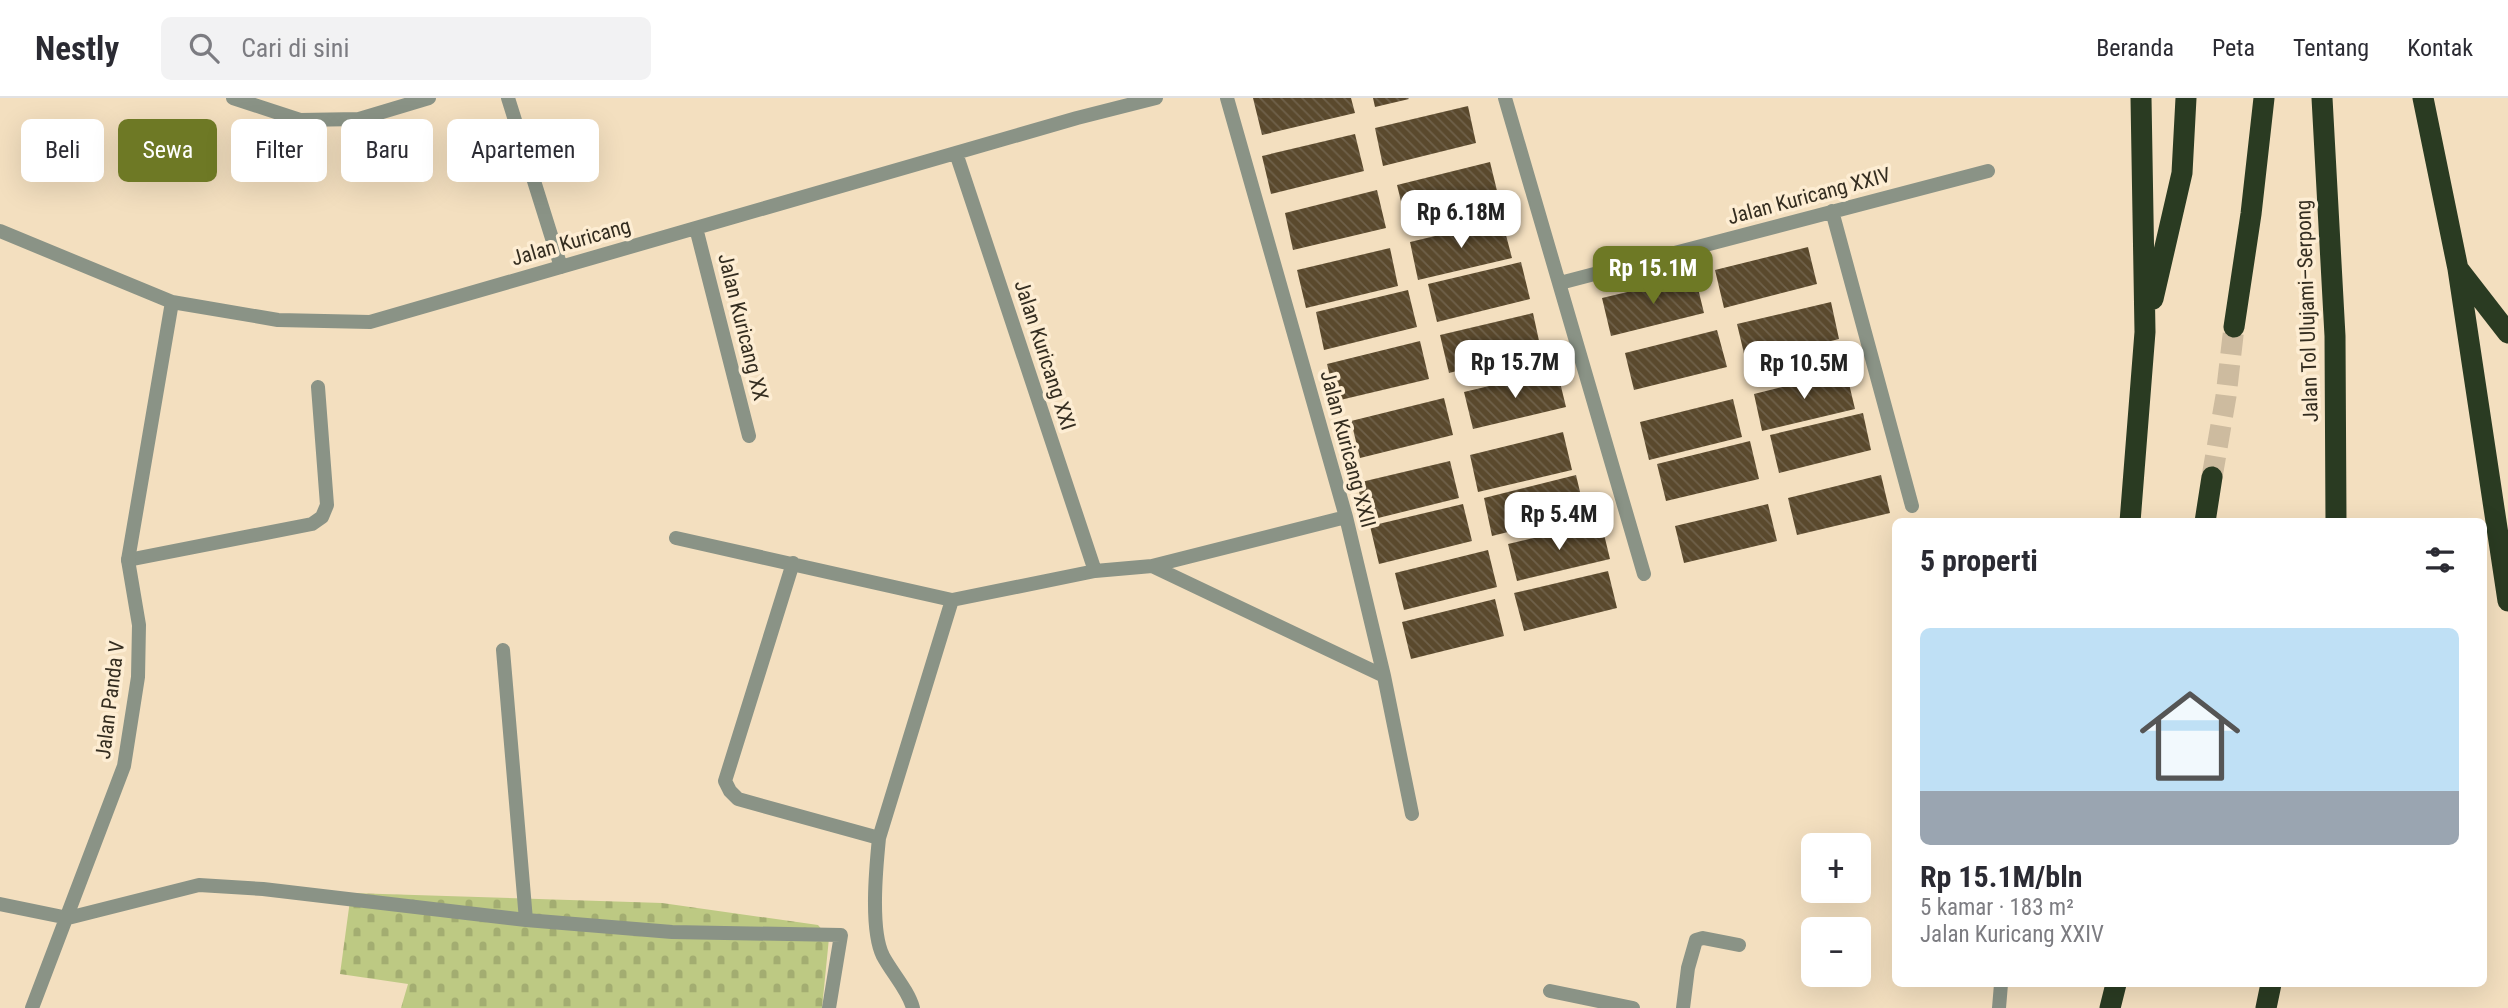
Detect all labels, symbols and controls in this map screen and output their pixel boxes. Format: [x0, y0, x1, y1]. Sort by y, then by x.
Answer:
search box [161, 17, 651, 80]
text: Nestly [35, 29, 119, 68]
icon: search [185, 29, 223, 67]
text: Cari di sini [241, 33, 349, 63]
text: Beranda [2096, 34, 2174, 62]
text: Peta [2212, 34, 2255, 62]
text: Tentang [2293, 34, 2369, 62]
text: Kontak [2407, 34, 2473, 62]
chip: Beli [21, 119, 104, 182]
chip: Sewa [118, 119, 217, 182]
chip: Filter [231, 119, 327, 182]
chip: Baru [341, 119, 433, 182]
chip: Apartemen [447, 119, 599, 182]
street label: Jalan Kuricang XXIV [1725, 163, 1893, 229]
pin: Rp 6.18M [1389, 190, 1533, 250]
text: Rp 6.18M [1417, 199, 1505, 226]
street label: Jalan Tol Ulujami–Serpong [2291, 199, 2323, 423]
street label: Jalan Kuricang [509, 214, 633, 270]
pin: Rp 15.1M [1581, 246, 1725, 306]
street label: Jalan Kuricang XX [713, 251, 773, 403]
text: Rp 15.1M [1609, 255, 1697, 282]
street label: Jalan Kuricang XXI [1009, 277, 1081, 433]
pin: Rp 15.7M [1443, 341, 1587, 400]
pin: Rp 10.5M [1732, 342, 1876, 401]
text: Rp 15.7M [1471, 349, 1559, 376]
text: Rp 10.5M [1760, 350, 1848, 377]
street label: Jalan Kuricang XXII [1316, 368, 1380, 530]
pin: Rp 5.4M [1494, 492, 1624, 552]
text: Rp 5.4M [1521, 501, 1597, 528]
icon: filters [2421, 541, 2459, 579]
text: 5 properti [1920, 543, 2038, 578]
street label: Jalan Panda V [91, 639, 129, 760]
icon: home [2127, 673, 2253, 799]
map controls [1801, 833, 1871, 987]
button: + [1801, 833, 1871, 903]
text: Rp 15.1M/bln [1920, 859, 2082, 894]
text: 5 kamar · 183 m² [1920, 894, 2074, 921]
button: − [1801, 917, 1871, 987]
text: Jalan Kuricang XXIV [1920, 921, 2104, 948]

